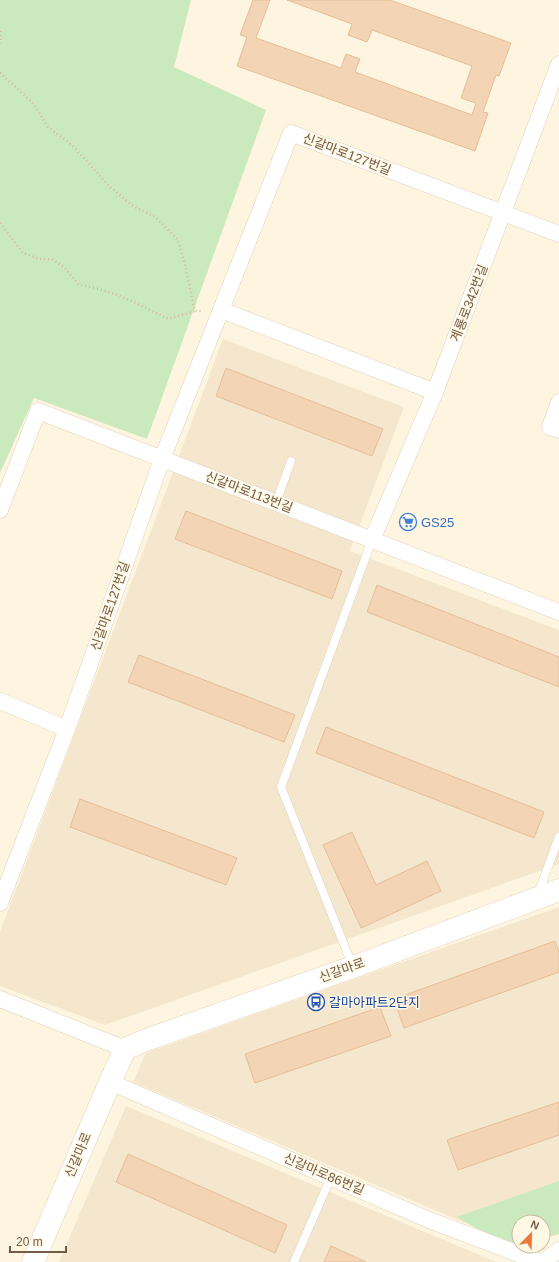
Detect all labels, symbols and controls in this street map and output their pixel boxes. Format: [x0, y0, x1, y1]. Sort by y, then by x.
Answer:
street label: 신갈마로127번길 [301, 130, 393, 178]
street label: 계룡로342번길 [447, 262, 491, 344]
street label: 신갈마로113번길 [203, 468, 295, 516]
supermarket icon: GS25 [398, 512, 418, 532]
place label: GS25 [421, 515, 454, 530]
street label: 신갈마로127번길 [88, 559, 132, 653]
street label: 신갈마로 [317, 955, 367, 985]
bus stop icon: 갈마아파트2단지 [306, 992, 326, 1012]
place label: 갈마아파트2단지 [329, 995, 420, 1010]
street label: 신갈마로 [62, 1130, 94, 1180]
street label: 신갈마로86번길 [281, 1150, 367, 1198]
north arrow [511, 1214, 551, 1254]
text: N [529, 1218, 541, 1232]
scale bar [10, 1228, 66, 1254]
text: 20 m [16, 1235, 43, 1249]

